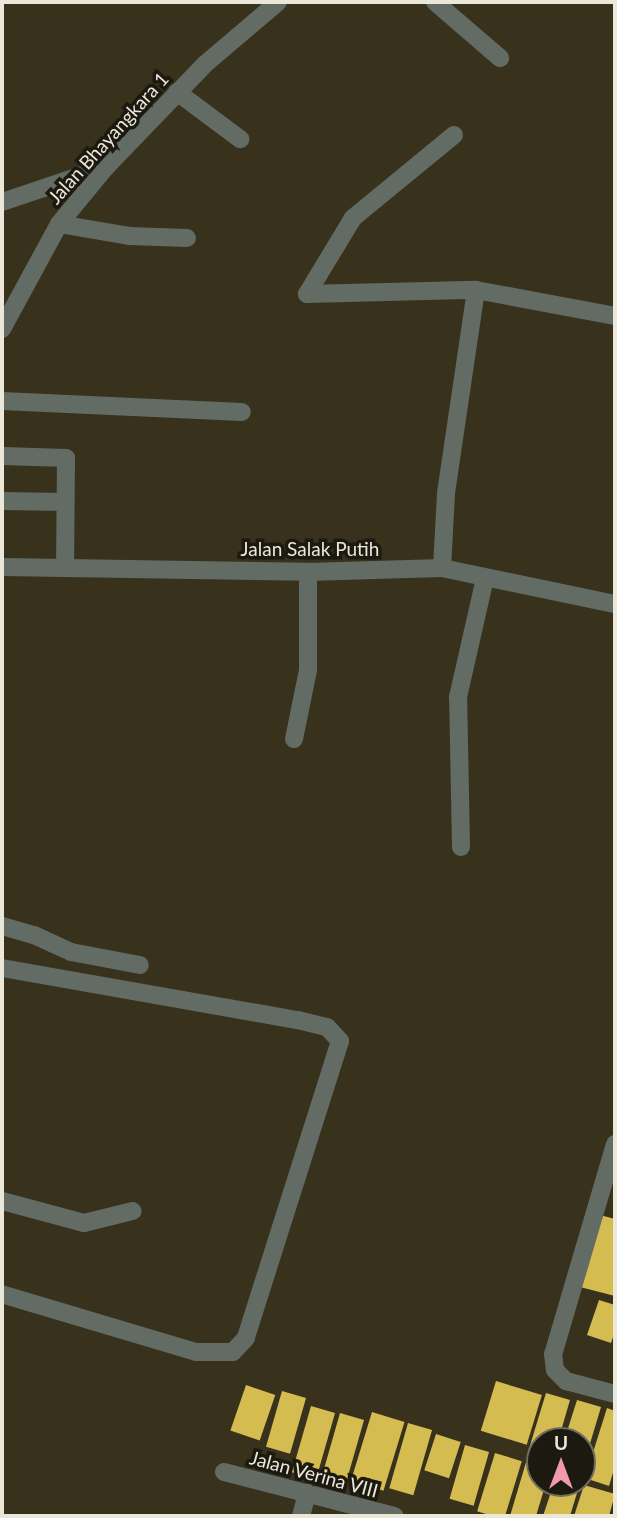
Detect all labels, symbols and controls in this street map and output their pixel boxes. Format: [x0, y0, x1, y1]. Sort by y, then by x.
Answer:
street label: Jalan Bhayangkara 1 [43, 68, 173, 208]
street label: Jalan Salak Putih [241, 538, 379, 560]
north arrow [526, 1427, 596, 1497]
text: U [554, 1431, 568, 1454]
street label: Jalan Verina VIII [247, 1446, 381, 1502]

